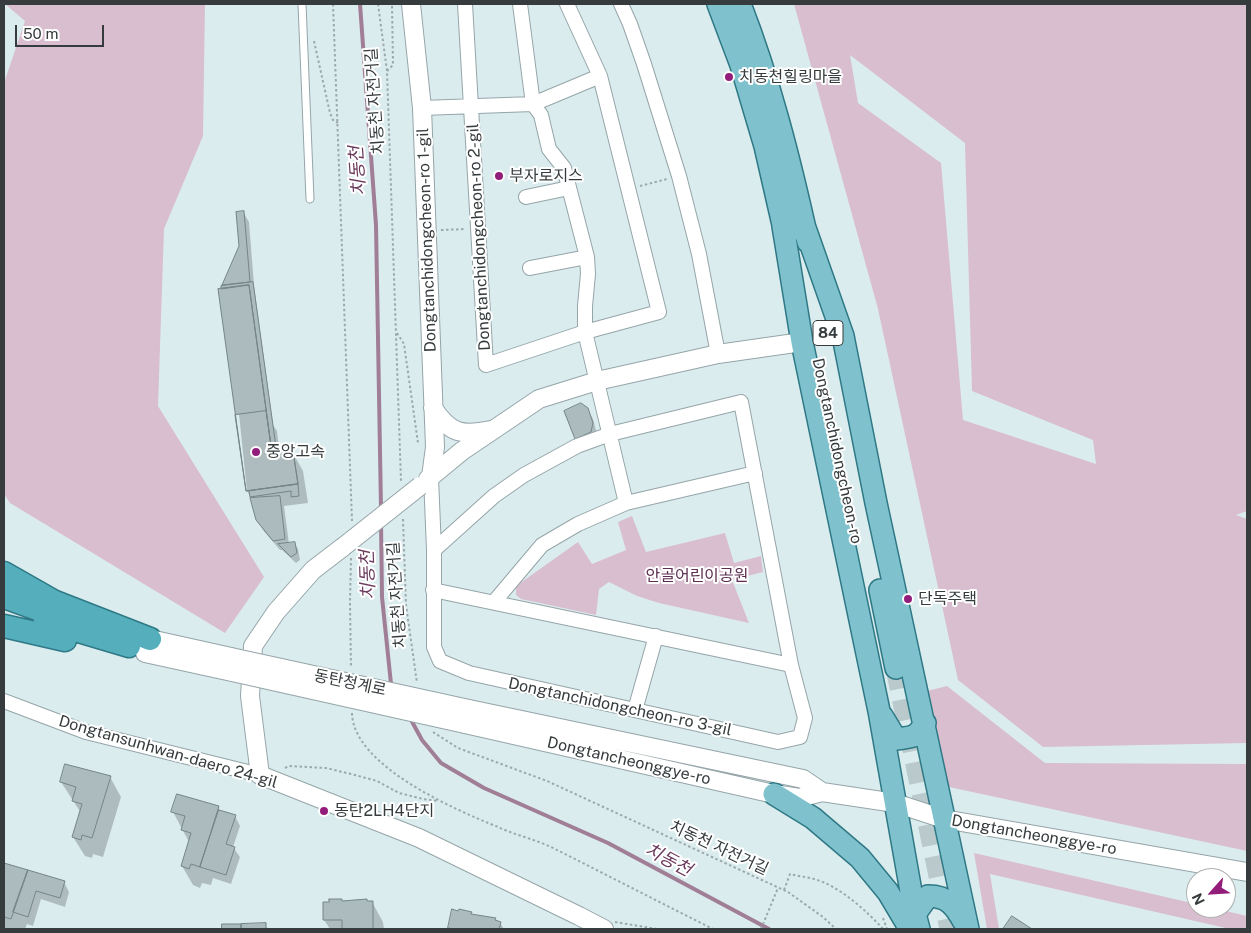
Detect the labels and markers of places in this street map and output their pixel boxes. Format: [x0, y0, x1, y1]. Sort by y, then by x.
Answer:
place label: 치동천힐링마을 [739, 67, 842, 87]
marker: 치동천힐링마을 [723, 71, 735, 83]
place label: 부자로지스 [509, 166, 583, 186]
marker: 부자로지스 [493, 170, 505, 182]
place label: 중앙고속 [266, 442, 325, 462]
marker: 중앙고속 [250, 446, 262, 458]
place label: 단독주택 [918, 589, 977, 609]
marker: 단독주택 [902, 593, 914, 605]
place label: 동탄2LH4단지 [334, 801, 434, 821]
marker: 동탄2LH4단지 [318, 805, 330, 817]

